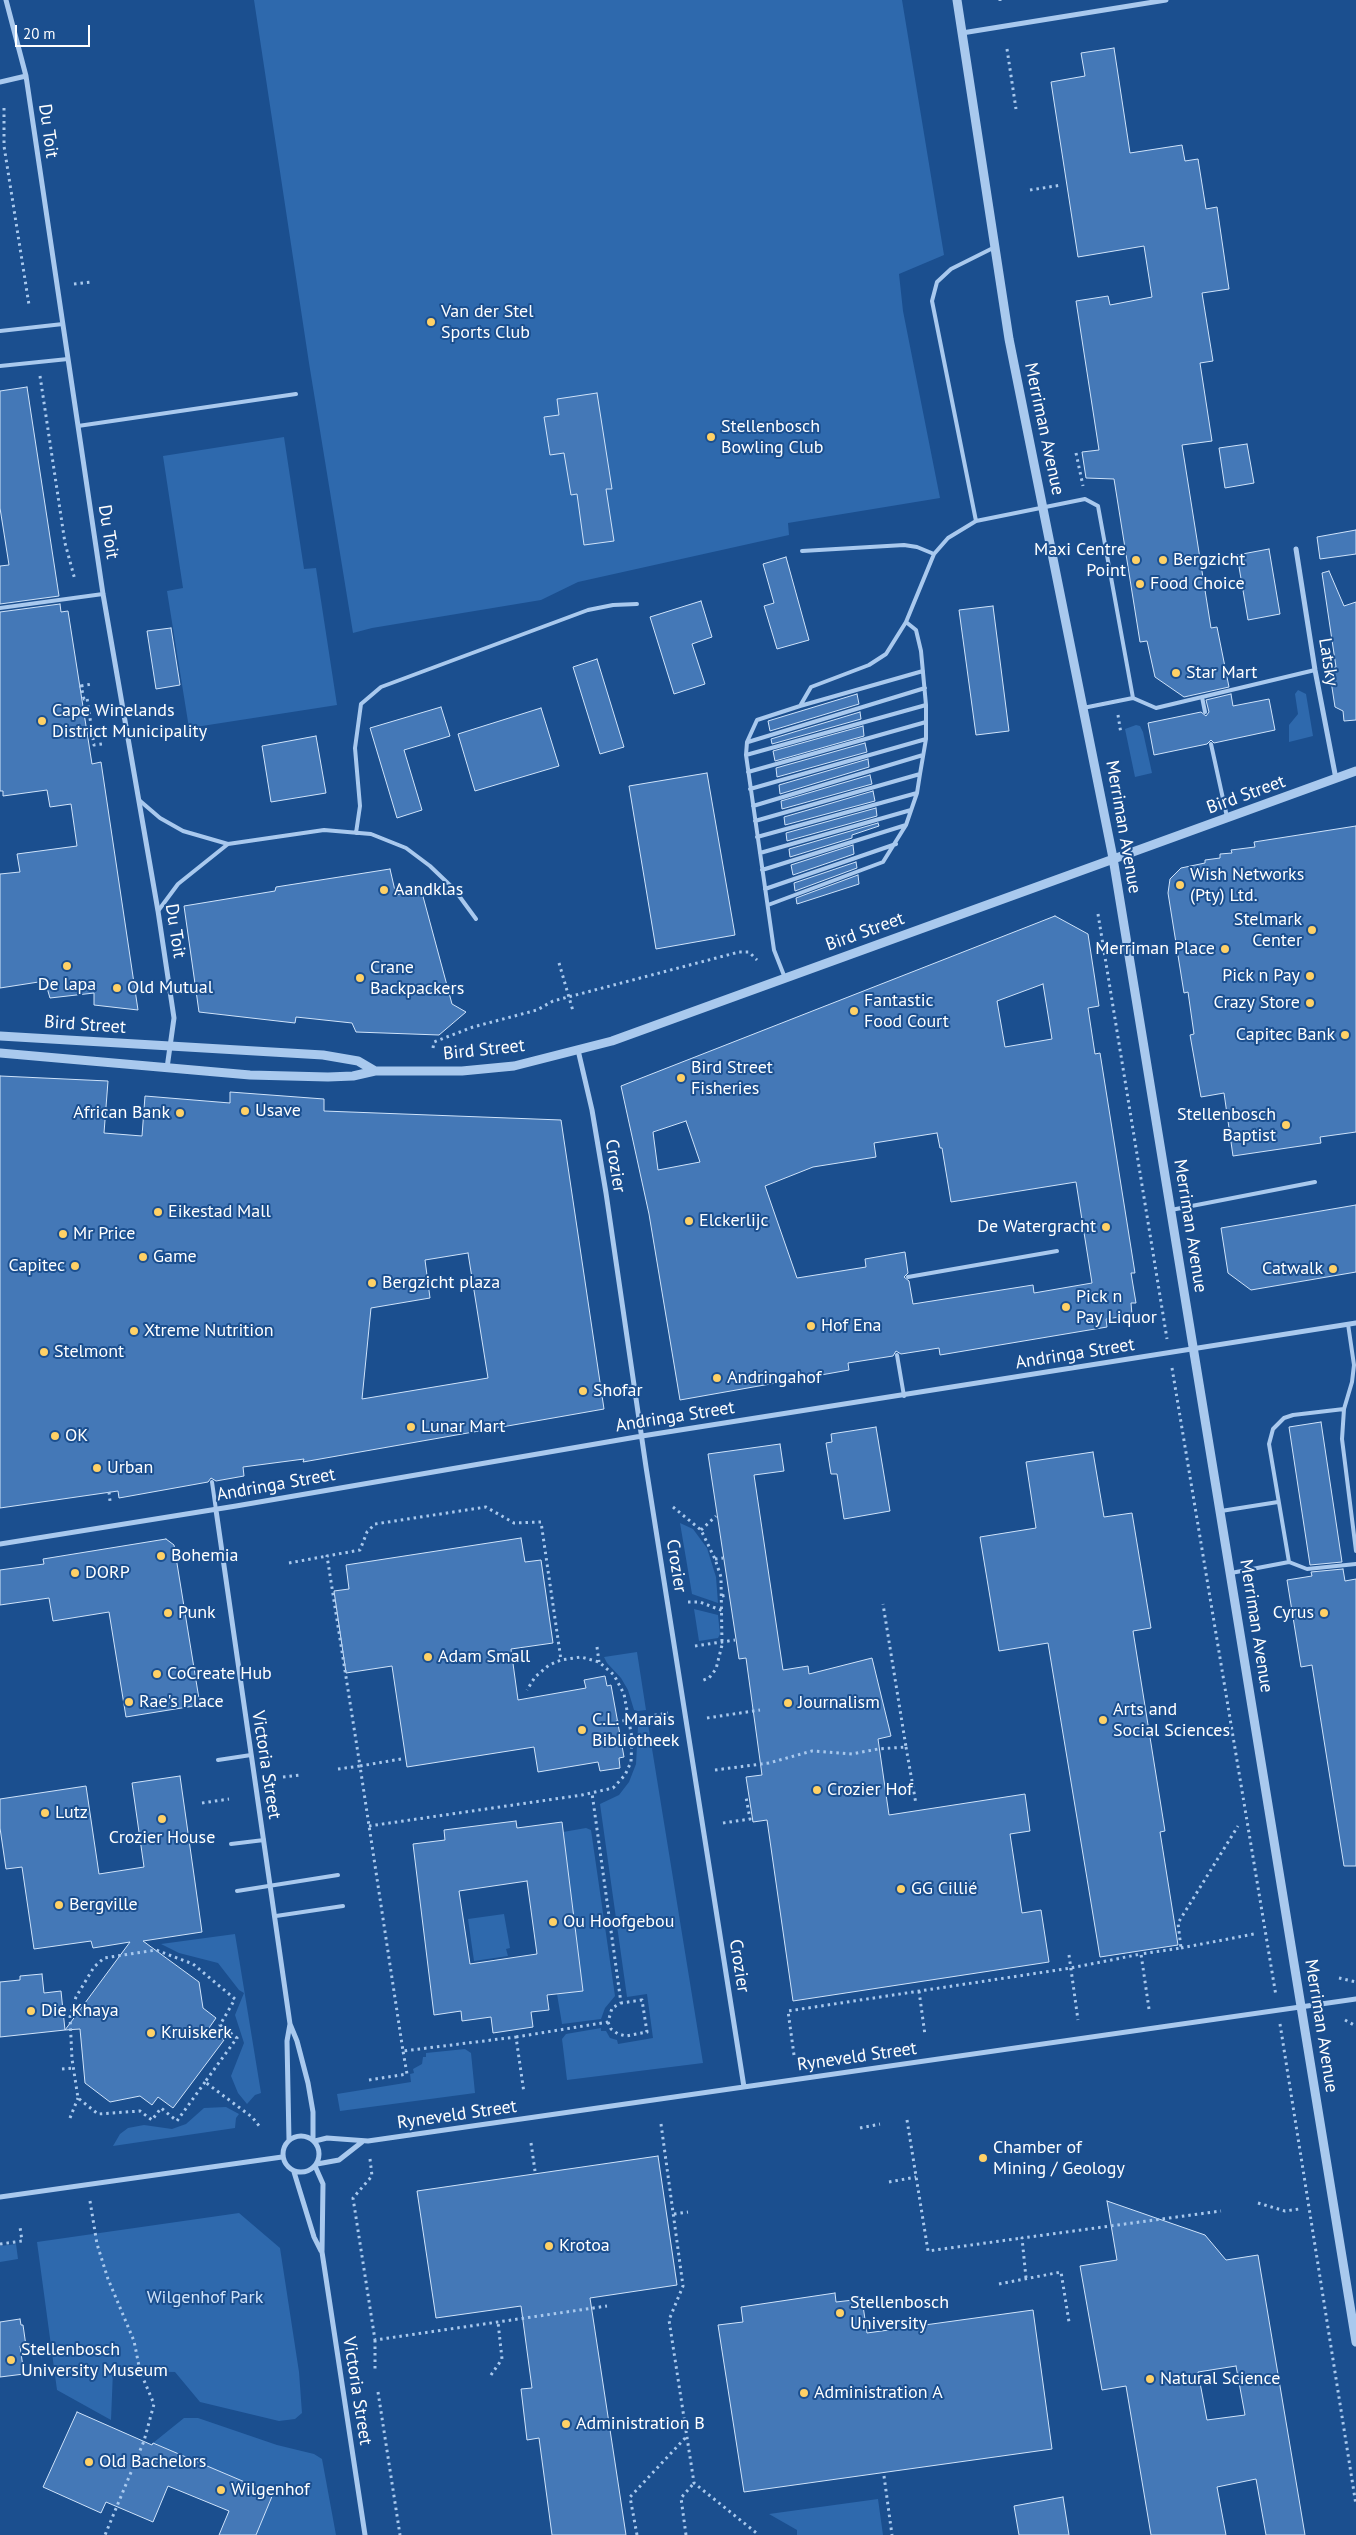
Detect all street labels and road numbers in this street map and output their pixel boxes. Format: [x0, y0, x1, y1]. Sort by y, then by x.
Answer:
street label: Du Toit [34, 102, 62, 160]
street label: Merriman Avenue [1019, 361, 1069, 497]
street label: Du Toit [93, 503, 123, 561]
street label: Latsky [1314, 636, 1342, 688]
street label: Merriman Avenue [1101, 759, 1145, 895]
street label: Bird Street [1204, 771, 1288, 819]
street label: Du Toit [160, 902, 190, 960]
street label: Bird Street [823, 908, 907, 956]
street label: Bird Street [43, 1011, 127, 1039]
street label: Bird Street [442, 1035, 526, 1065]
street label: Crozier [600, 1138, 630, 1194]
street label: Merriman Avenue [1169, 1158, 1211, 1294]
street label: Andringa Street [1014, 1334, 1136, 1374]
street label: Andringa Street [614, 1397, 736, 1437]
street label: Andringa Street [215, 1464, 337, 1506]
street label: Crozier [661, 1538, 691, 1594]
street label: Merriman Avenue [1235, 1558, 1277, 1694]
street label: Victoria Street [247, 1709, 285, 1821]
street label: Crozier [724, 1938, 754, 1994]
street label: Merriman Avenue [1300, 1958, 1342, 2094]
street label: Ryneveld Street [796, 2038, 918, 2076]
street label: Ryneveld Street [396, 2096, 518, 2134]
street label: Victoria Street [338, 2335, 376, 2447]

